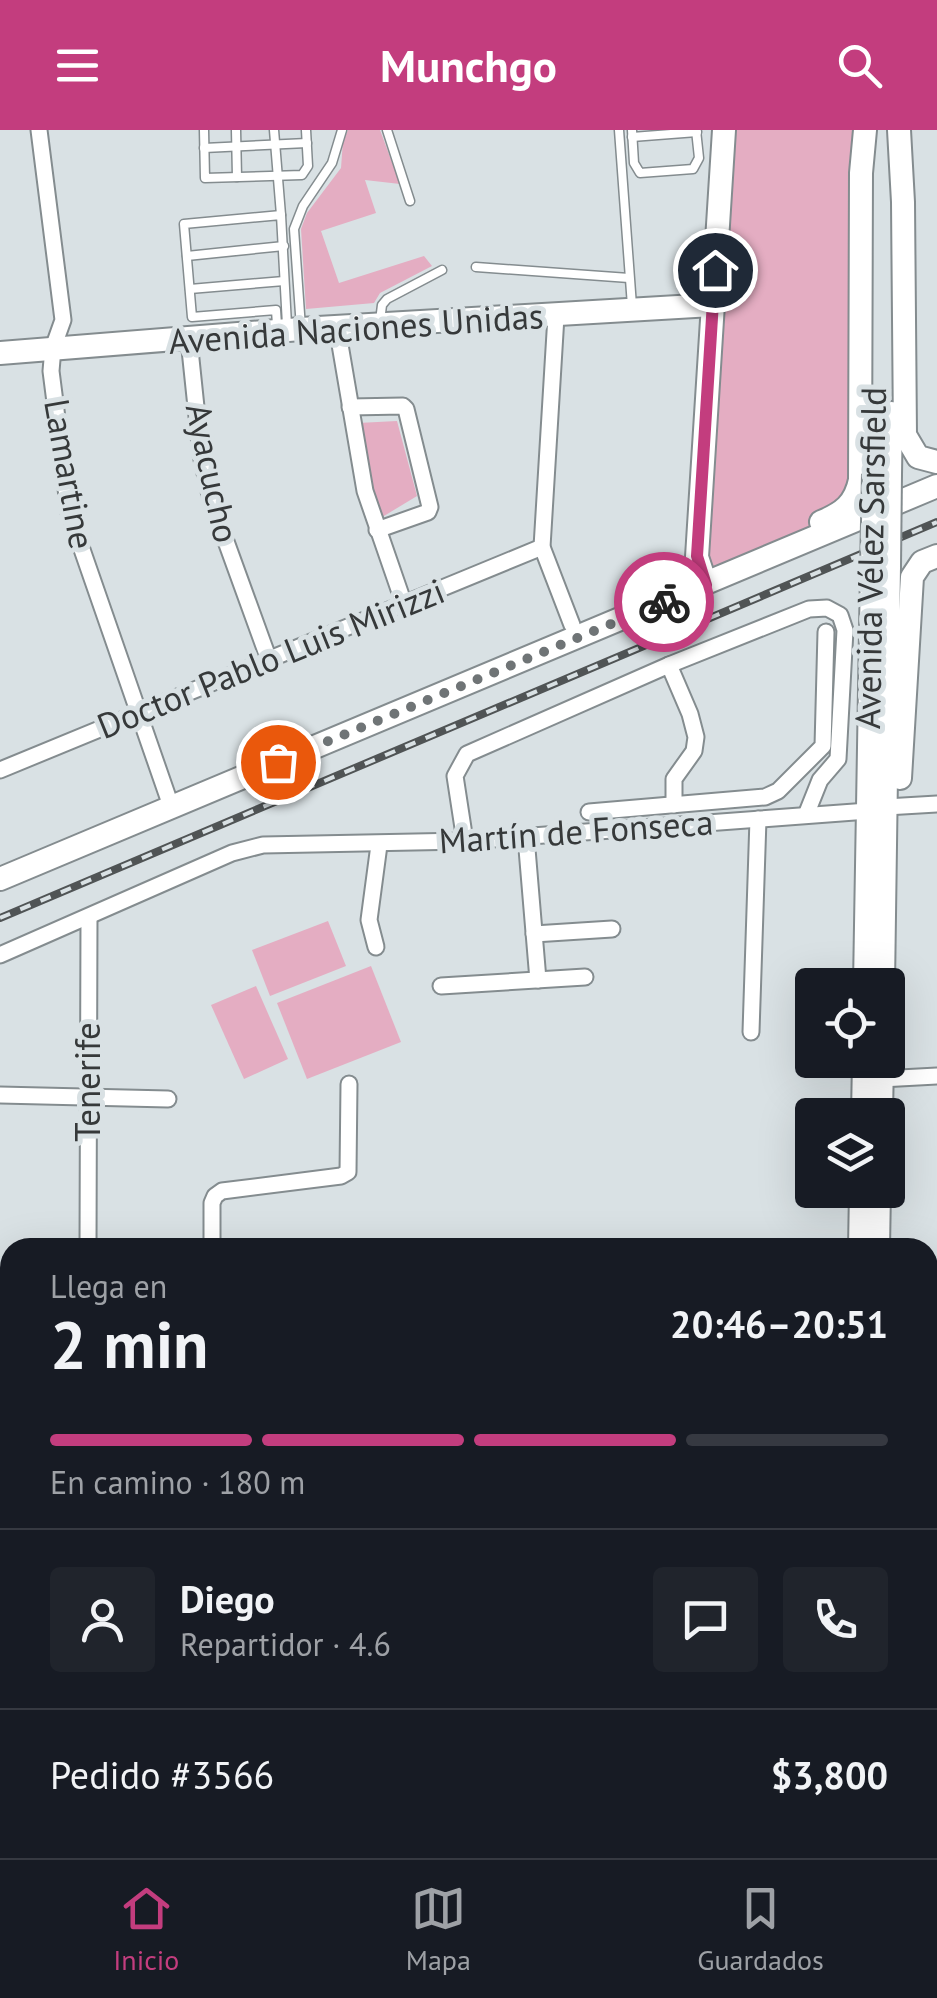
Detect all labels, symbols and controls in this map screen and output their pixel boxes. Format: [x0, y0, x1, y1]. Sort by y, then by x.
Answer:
text: Munchgo [380, 36, 557, 94]
icon: menu [50, 38, 105, 93]
icon: search [832, 38, 887, 93]
pin [673, 228, 758, 313]
icon: home [688, 243, 743, 298]
street label: Avenida Naciones Unidas [167, 292, 545, 364]
street label: Avenida Vélez Sarsfield [844, 387, 896, 729]
street label: Lamartine [34, 395, 106, 552]
street label: Ayacucho [176, 399, 250, 547]
courier [614, 552, 714, 652]
street label: Doctor Pablo Luis Mirizzi [90, 567, 451, 749]
icon: bike [637, 575, 692, 630]
pin [236, 720, 321, 805]
icon: bag [251, 735, 306, 790]
street label: Martín de Fonseca [437, 798, 715, 864]
map controls [795, 968, 905, 1208]
button: locate [795, 968, 905, 1078]
street label: Tenerife [64, 1022, 110, 1142]
button: layers [795, 1098, 905, 1208]
text: Llega en [50, 1265, 167, 1307]
text: 20:46–20:51 [670, 1299, 888, 1348]
text: 2 min [50, 1302, 209, 1386]
text: En camino · 180 m [50, 1461, 305, 1503]
button: person [50, 1567, 155, 1672]
button: chat [653, 1567, 758, 1672]
button: phone [783, 1567, 888, 1672]
text: Diego [180, 1574, 275, 1623]
text: Repartidor · 4.6 [180, 1623, 391, 1665]
text: Pedido #3566 [50, 1750, 274, 1799]
text: $3,800 [771, 1750, 888, 1799]
tab: Inicio [113, 1881, 179, 1978]
tab: Mapa [406, 1881, 471, 1978]
tab: Guardados [697, 1881, 824, 1978]

